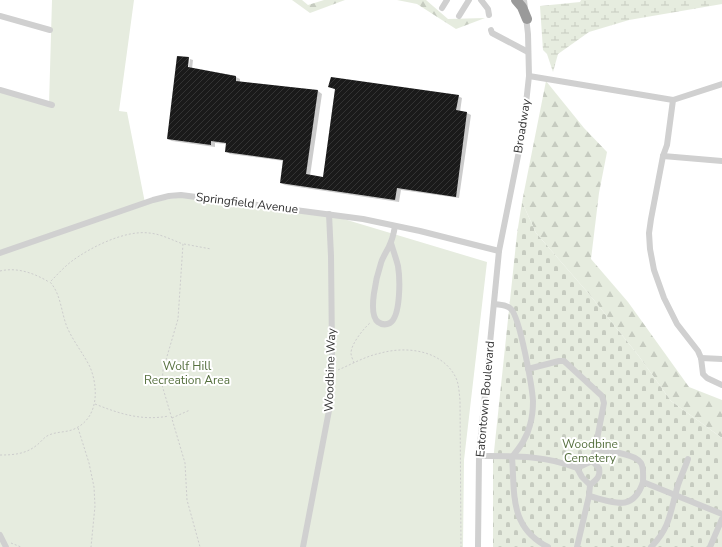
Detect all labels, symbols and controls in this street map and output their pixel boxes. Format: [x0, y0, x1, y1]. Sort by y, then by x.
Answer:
street label: Broadway [510, 97, 534, 154]
street label: Springfield Avenue [195, 189, 299, 217]
street label: Woodbine Way [321, 327, 339, 412]
street label: Eatontown Boulevard [472, 340, 498, 458]
park label: Wolf Hill Recreation Area [144, 358, 230, 388]
park label: Woodbine Cemetery [562, 436, 618, 466]

